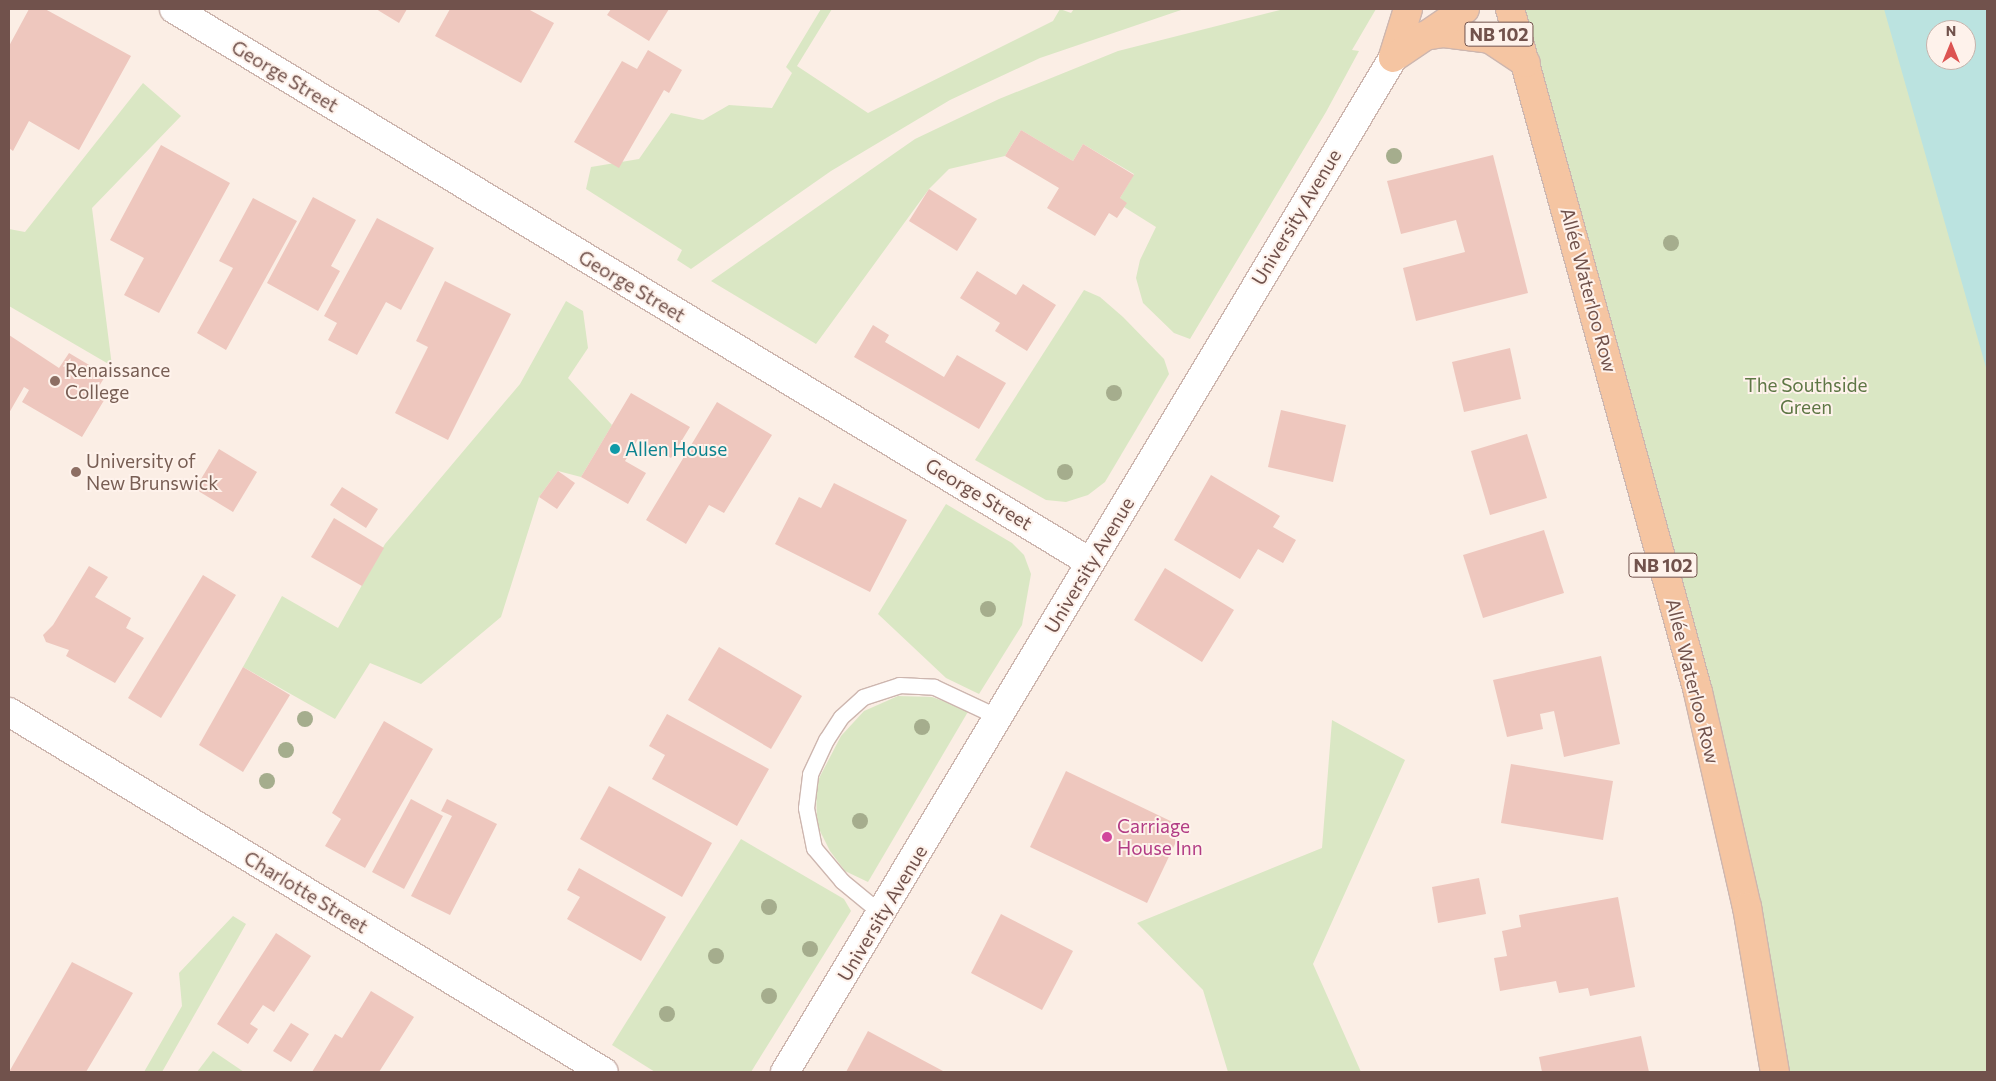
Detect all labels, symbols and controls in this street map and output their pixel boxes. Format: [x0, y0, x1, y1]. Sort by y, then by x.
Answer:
road number: NB 102 [1464, 18, 1534, 50]
north arrow [1926, 20, 1976, 70]
text: N [1946, 22, 1956, 39]
street label: George Street [228, 35, 342, 117]
street label: University Avenue [1246, 145, 1346, 289]
street label: Allée Waterloo Row [1556, 205, 1622, 375]
street label: George Street [575, 245, 689, 327]
place label: Renaissance College [65, 359, 170, 403]
park label: The Southside Green [1744, 374, 1868, 418]
marker: Renaissance College [49, 375, 61, 387]
place label: Allen House [625, 438, 727, 460]
marker: Allen House [609, 443, 621, 455]
place label: University of New Brunswick [86, 450, 219, 494]
street label: George Street [922, 453, 1036, 535]
marker: University of New Brunswick [70, 466, 82, 478]
street label: University Avenue [1039, 493, 1139, 637]
road number: NB 102 [1628, 550, 1698, 580]
street label: Allée Waterloo Row [1661, 596, 1725, 766]
place label: Carriage House Inn [1117, 815, 1203, 859]
marker: Carriage House Inn [1101, 831, 1113, 843]
street label: University Avenue [832, 841, 932, 985]
street label: Charlotte Street [240, 846, 372, 938]

